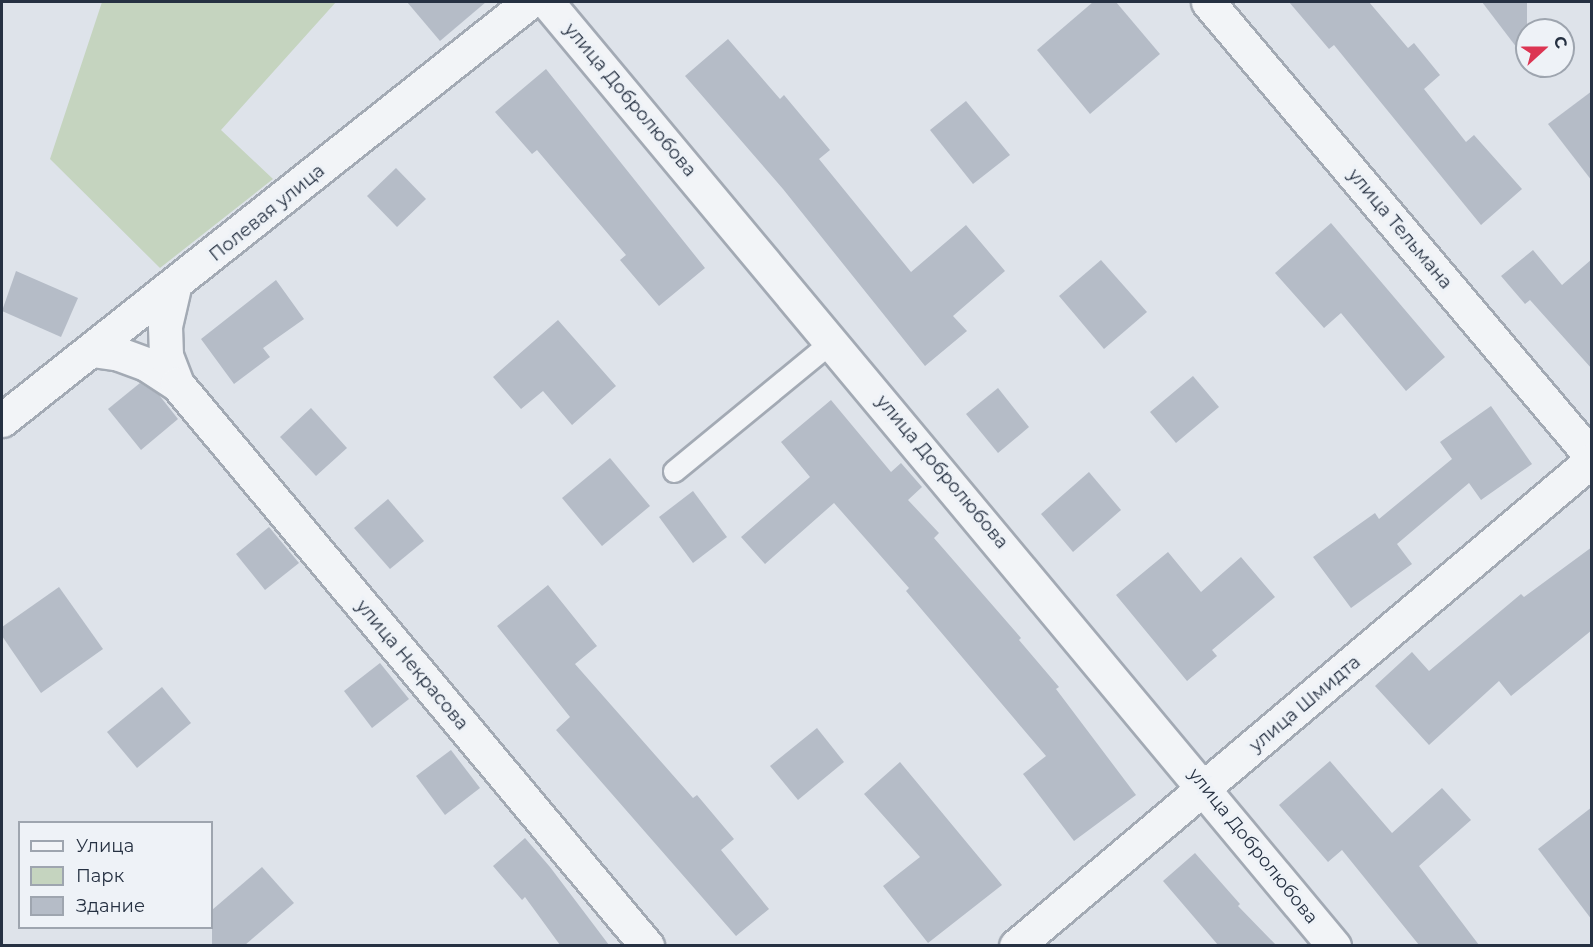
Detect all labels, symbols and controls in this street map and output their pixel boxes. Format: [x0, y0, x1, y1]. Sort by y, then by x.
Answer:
north arrow [1515, 18, 1575, 78]
street label: улица Добролюбова [559, 19, 701, 181]
text: С [1549, 33, 1571, 51]
street label: Полевая улица [205, 160, 329, 266]
street label: улица Тельмана [1343, 164, 1457, 294]
street label: улица Добролюбова [871, 391, 1013, 553]
street label: улица Некрасова [351, 596, 473, 734]
street label: улица Шмидта [1245, 651, 1365, 757]
street label: улица Добролюбова [1184, 764, 1322, 928]
legend [18, 821, 213, 929]
text: Улица [76, 835, 134, 857]
text: Парк [76, 865, 124, 887]
text: Здание [76, 895, 145, 917]

